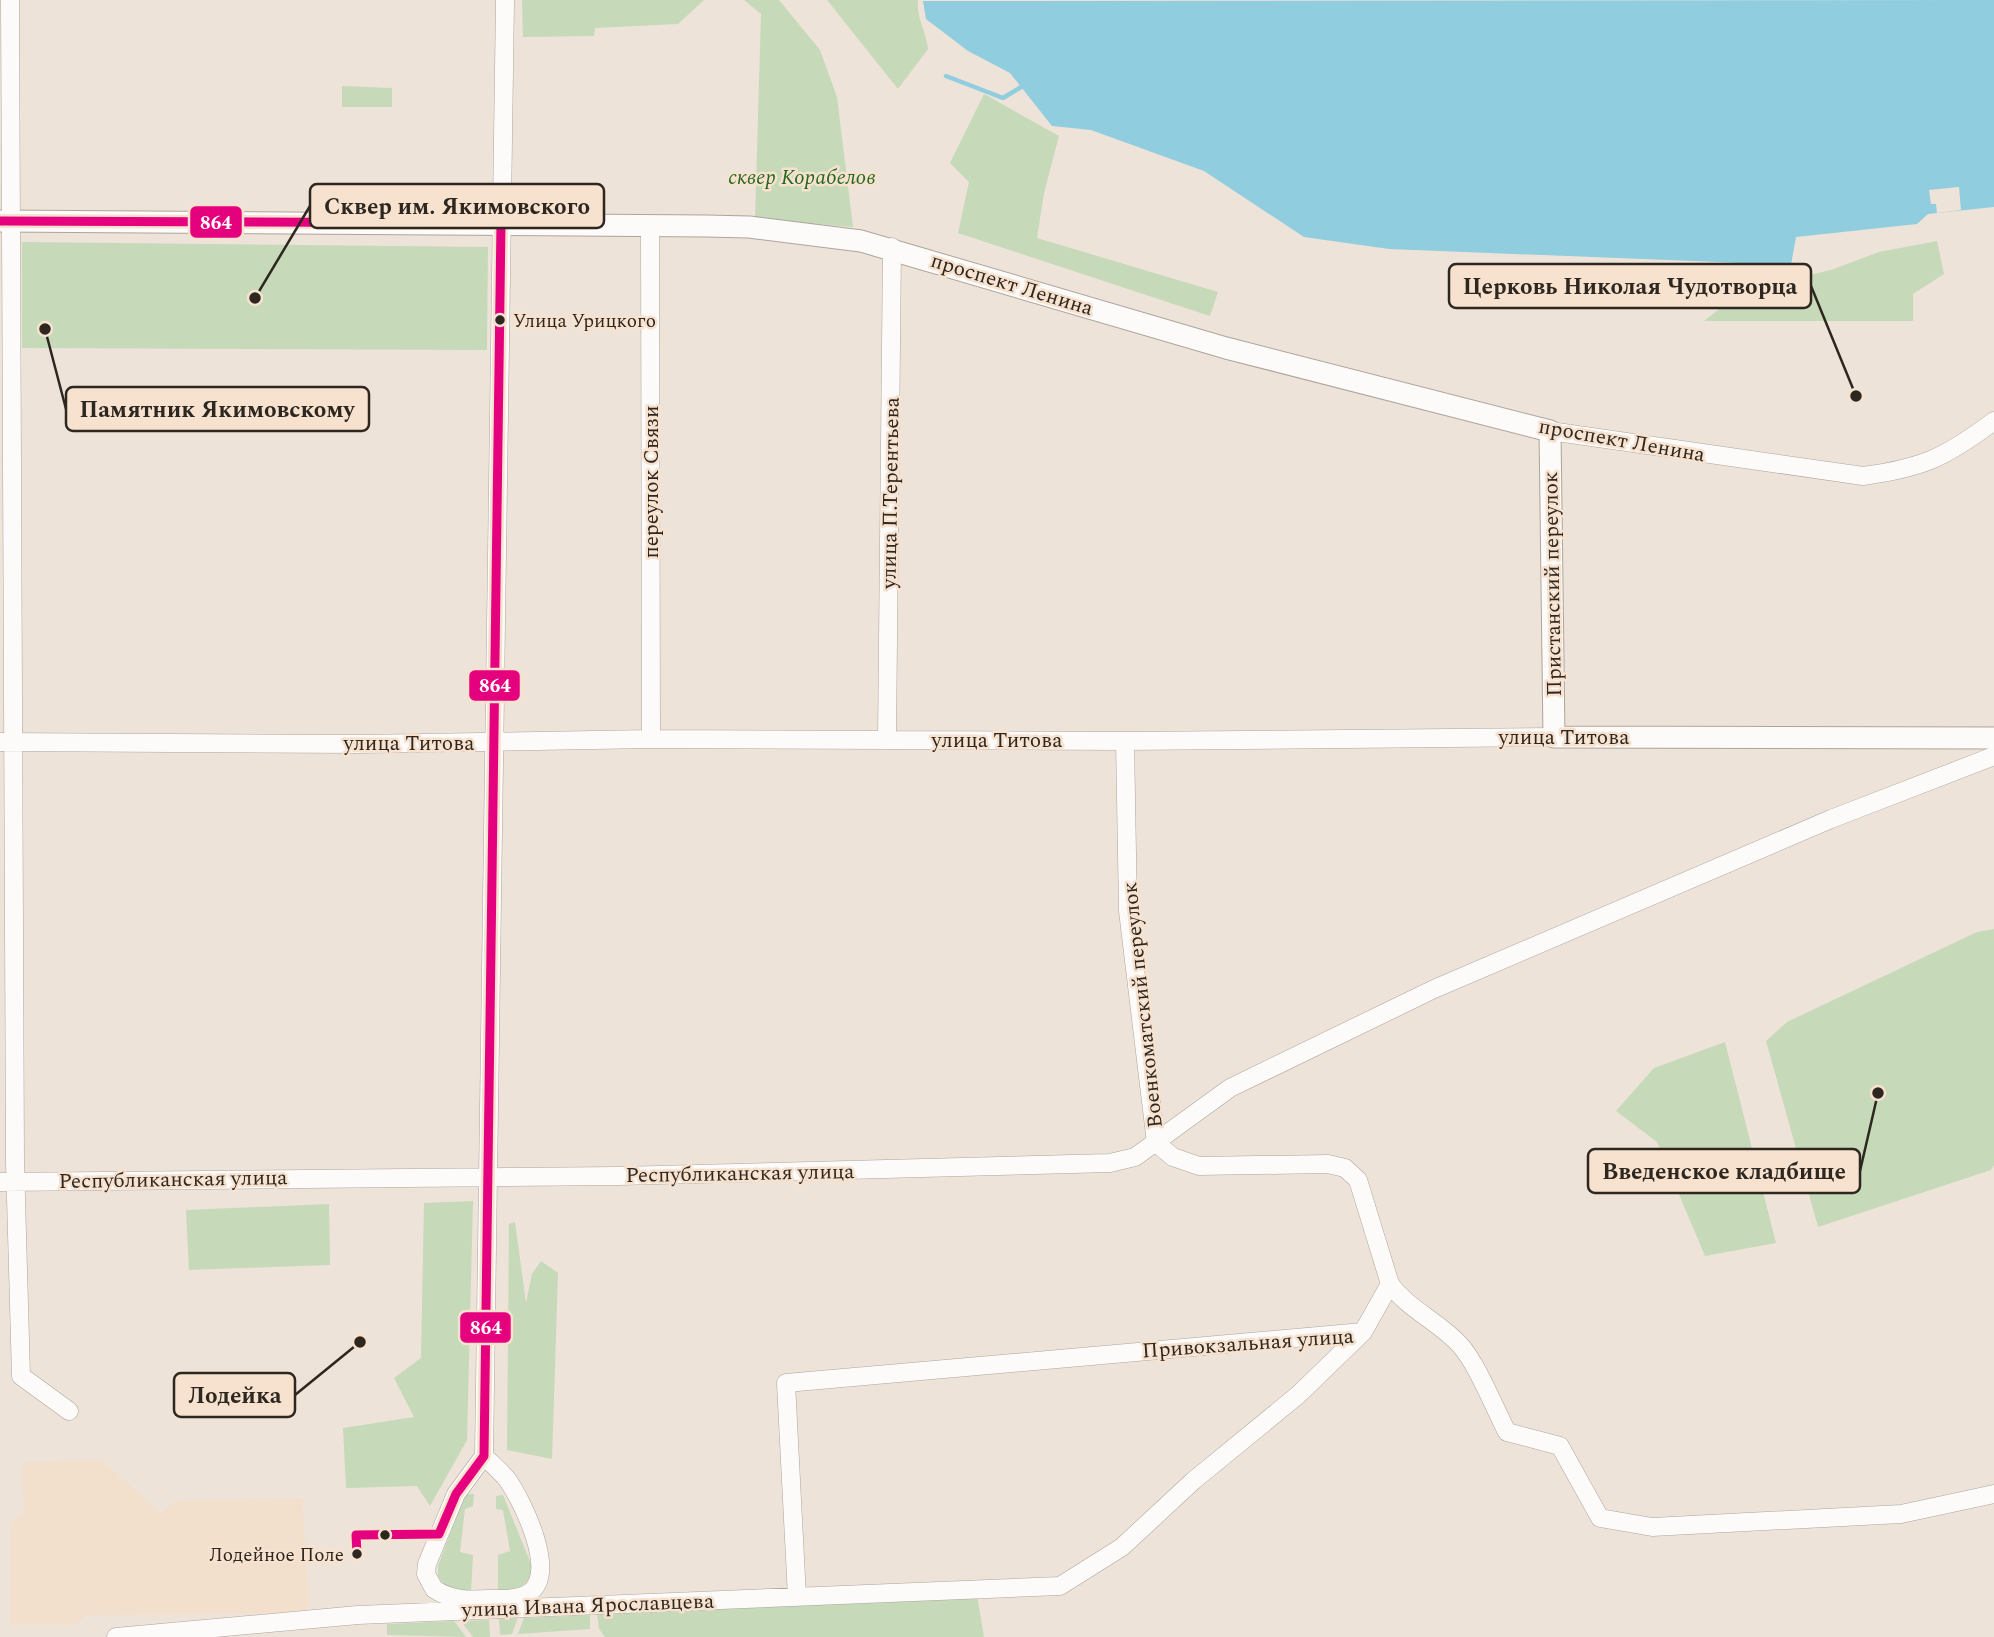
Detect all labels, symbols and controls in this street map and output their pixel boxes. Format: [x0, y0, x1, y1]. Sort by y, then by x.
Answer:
park label: сквер Корабелов [728, 162, 876, 194]
callout: Сквер им. Якимовского [310, 184, 604, 228]
text: Сквер им. Якимовского [324, 190, 590, 225]
line badge: 864 [189, 205, 243, 239]
text: 864 [200, 209, 232, 238]
street label: проспект Ленина [926, 245, 1098, 325]
callout: Церковь Николая Чудотворца [1449, 264, 1811, 308]
text: Церковь Николая Чудотворца [1463, 270, 1797, 305]
place label: Улица Урицкого [513, 307, 656, 336]
marker: Улица Урицкого [493, 313, 507, 327]
callout: Памятник Якимовскому [66, 387, 369, 431]
text: Памятник Якимовскому [80, 393, 355, 428]
street label: улица П.Терентьева [873, 396, 909, 590]
street label: переулок Связи [636, 405, 668, 559]
street label: проспект Ленина [1536, 411, 1708, 471]
street label: Пристанский переулок [1535, 471, 1571, 697]
line badge: 864 [468, 669, 521, 702]
text: 864 [479, 672, 511, 701]
street label: улица Титова [1497, 722, 1630, 754]
street label: улица Титова [930, 725, 1063, 757]
street label: улица Титова [342, 728, 475, 760]
street label: Военкоматский переулок [1114, 880, 1172, 1130]
callout: Введенское кладбище [1588, 1149, 1860, 1193]
text: Введенское кладбище [1602, 1155, 1846, 1190]
street label: Республиканская улица [625, 1156, 856, 1192]
street label: Республиканская улица [58, 1162, 289, 1198]
line badge: 864 [459, 1311, 512, 1344]
text: 864 [470, 1314, 502, 1343]
street label: Привокзальная улица [1141, 1321, 1356, 1367]
callout: Лодейка [174, 1373, 295, 1417]
text: Лодейка [188, 1379, 282, 1414]
unlabelled marker [378, 1528, 392, 1542]
place label: Лодейное Поле [209, 1541, 344, 1570]
marker: Лодейное Поле [350, 1547, 364, 1561]
street label: улица Ивана Ярославцева [460, 1586, 715, 1626]

